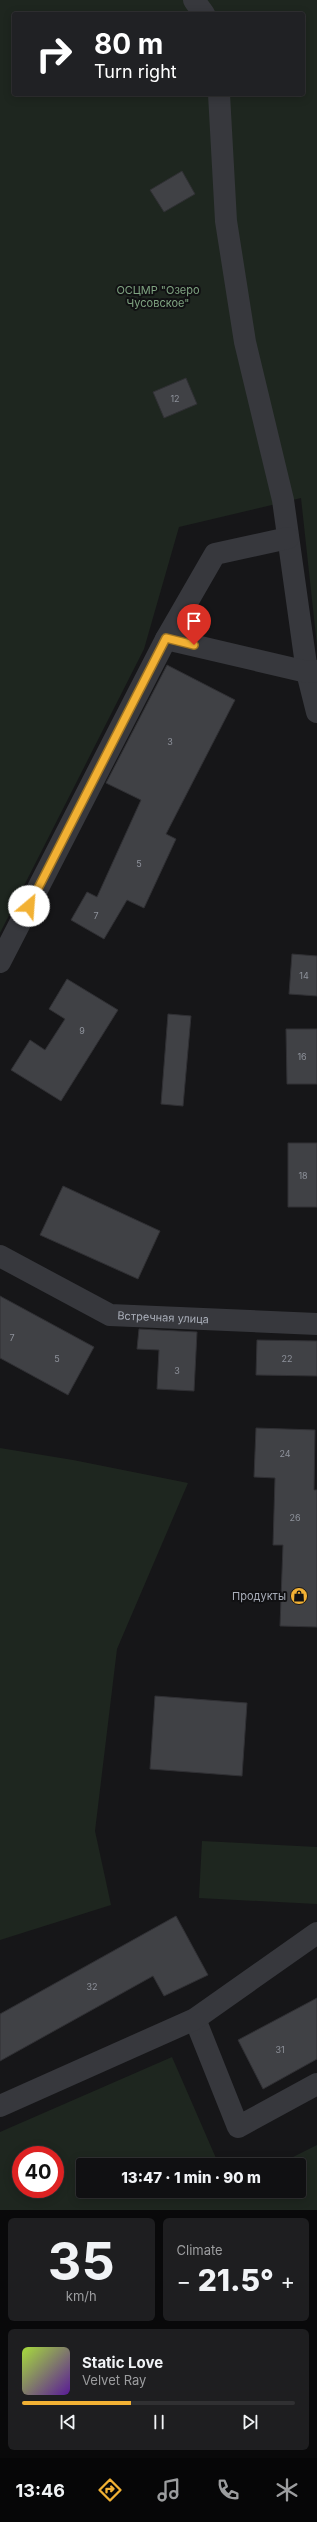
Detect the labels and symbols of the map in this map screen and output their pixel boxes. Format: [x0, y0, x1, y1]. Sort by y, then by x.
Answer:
park label: ОСЦМР "Озеро Чусовское" [116, 283, 200, 310]
house number: 12 [170, 393, 180, 404]
pin [177, 604, 211, 645]
house number: 3 [167, 736, 173, 747]
house number: 5 [136, 858, 142, 869]
position arrow [8, 885, 50, 927]
house number: 7 [93, 910, 99, 921]
house number: 14 [299, 970, 309, 981]
house number: 9 [79, 1025, 85, 1036]
house number: 16 [297, 1051, 307, 1062]
house number: 18 [298, 1170, 308, 1181]
street label: Встречная улица [117, 1308, 209, 1326]
house number: 7 [9, 1332, 15, 1343]
house number: 5 [54, 1353, 60, 1364]
house number: 22 [282, 1353, 292, 1364]
house number: 3 [174, 1365, 180, 1376]
house number: 24 [279, 1448, 291, 1459]
house number: 26 [289, 1512, 301, 1523]
shop icon: Продукты [289, 1586, 309, 1606]
place label: Продукты [232, 1589, 286, 1603]
house number: 32 [86, 1981, 98, 1992]
house number: 31 [275, 2044, 285, 2055]
speed limit sign: 40 [12, 2146, 64, 2198]

